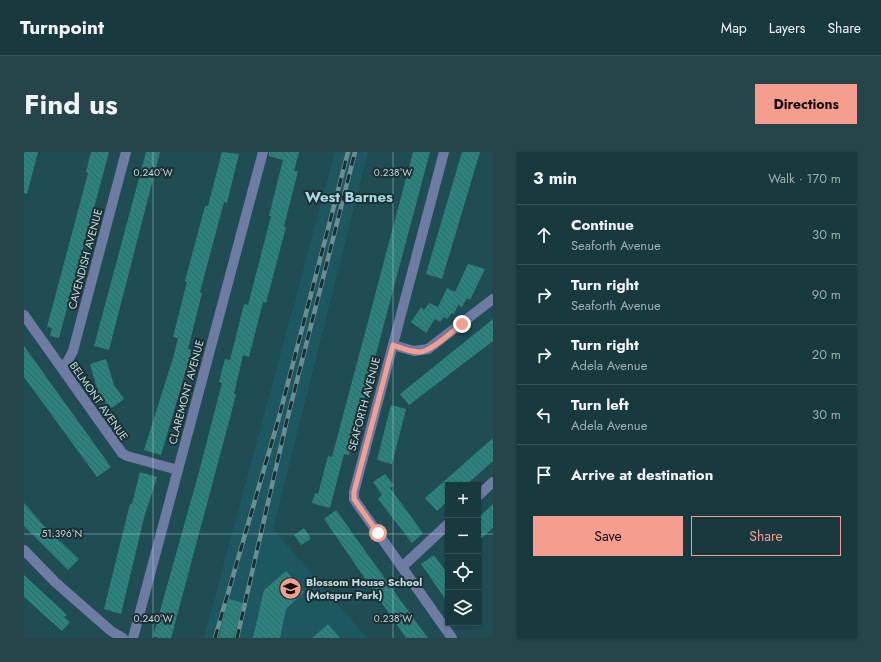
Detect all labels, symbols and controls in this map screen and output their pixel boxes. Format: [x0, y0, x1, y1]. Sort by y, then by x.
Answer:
text: Turnpoint [20, 14, 104, 41]
text: Map [721, 18, 747, 38]
text: Layers [769, 18, 805, 38]
text: Share [827, 18, 861, 38]
text: Find us [24, 84, 118, 125]
button: Directions [755, 84, 857, 124]
text: 0.240°W [133, 165, 173, 180]
text: 0.238°W [374, 165, 412, 180]
text: 3 min [533, 166, 577, 190]
text: Walk · 170 m [768, 169, 841, 188]
district label: West Barnes [305, 186, 393, 208]
street label: CAVENDISH AVENUE [64, 207, 106, 311]
text: Continue [571, 214, 634, 236]
icon: ahead [533, 224, 555, 246]
text: 30 m [812, 225, 841, 244]
text: Seaforth Avenue [571, 236, 661, 255]
text: Turn right [571, 274, 639, 296]
icon: right [533, 284, 555, 306]
text: 90 m [812, 285, 841, 304]
text: Seaforth Avenue [571, 296, 661, 315]
route end [453, 315, 471, 333]
text: Turn right [571, 334, 639, 356]
street label: CLAREMONT AVENUE [164, 338, 208, 446]
icon: right [533, 344, 555, 366]
text: 20 m [812, 345, 841, 364]
street label: SEAFORTH AVENUE [344, 355, 384, 453]
text: Adela Avenue [571, 356, 647, 375]
street label: BELMONT AVENUE [66, 358, 132, 444]
text: Turn left [571, 394, 629, 416]
icon: left [533, 404, 555, 426]
text: 30 m [812, 405, 841, 424]
text: Adela Avenue [571, 416, 647, 435]
icon: arrive [533, 464, 555, 486]
text: Arrive at destination [571, 464, 713, 486]
map controls [445, 482, 481, 626]
button: + [445, 482, 481, 518]
button: Save [533, 516, 683, 556]
button: Share [691, 516, 841, 556]
button: − [445, 518, 481, 554]
route start [369, 524, 387, 542]
text: 51.396°N [42, 526, 82, 541]
button: locate [445, 554, 481, 590]
place label: Blossom House School (Motspur Park) [306, 574, 422, 603]
school or university icon: Blossom House School (Motspur Park) [278, 575, 304, 601]
button: layers [445, 590, 481, 626]
text: 0.240°W [133, 611, 173, 626]
text: 0.238°W [374, 611, 412, 626]

